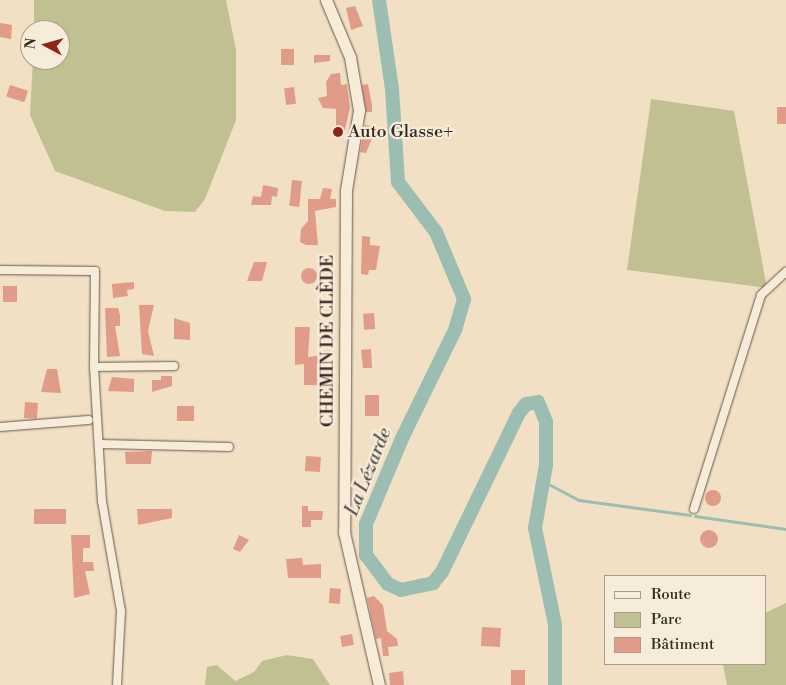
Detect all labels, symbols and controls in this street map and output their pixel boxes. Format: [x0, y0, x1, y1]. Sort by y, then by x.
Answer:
north arrow [20, 20, 70, 70]
text: N [22, 37, 41, 50]
place label: Auto Glasse+ [348, 121, 453, 143]
marker: Auto Glasse+ [332, 126, 344, 138]
street label: CHEMIN DE CLÈDE [317, 255, 339, 427]
water label: La Lézarde [341, 425, 397, 519]
legend [604, 575, 766, 665]
text: Route [651, 585, 691, 604]
text: Parc [651, 610, 682, 629]
text: Bâtiment [651, 635, 714, 654]

